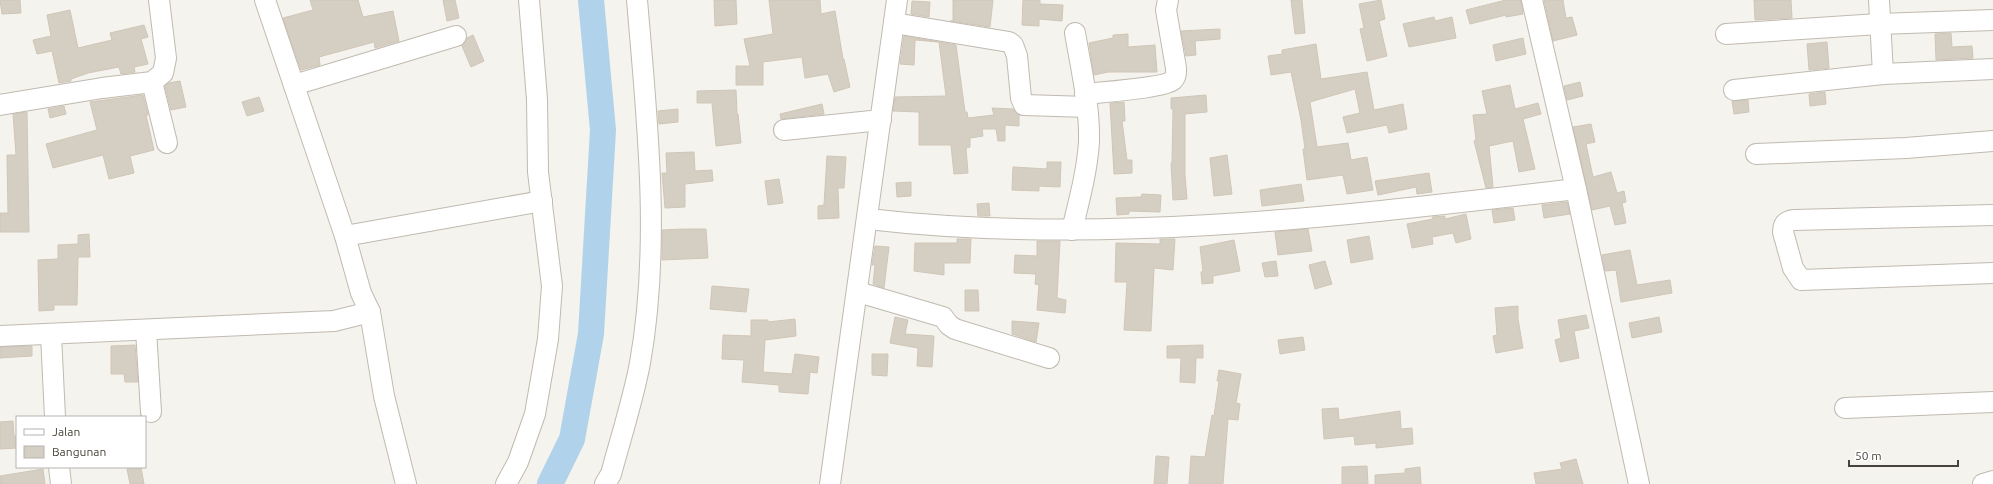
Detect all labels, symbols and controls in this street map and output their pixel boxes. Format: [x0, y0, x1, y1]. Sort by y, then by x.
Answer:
legend [16, 416, 146, 468]
text: Jalan [52, 425, 80, 438]
scale bar [1849, 442, 1958, 468]
text: Bangunan [52, 445, 106, 458]
text: 50 m [1855, 449, 1882, 462]

